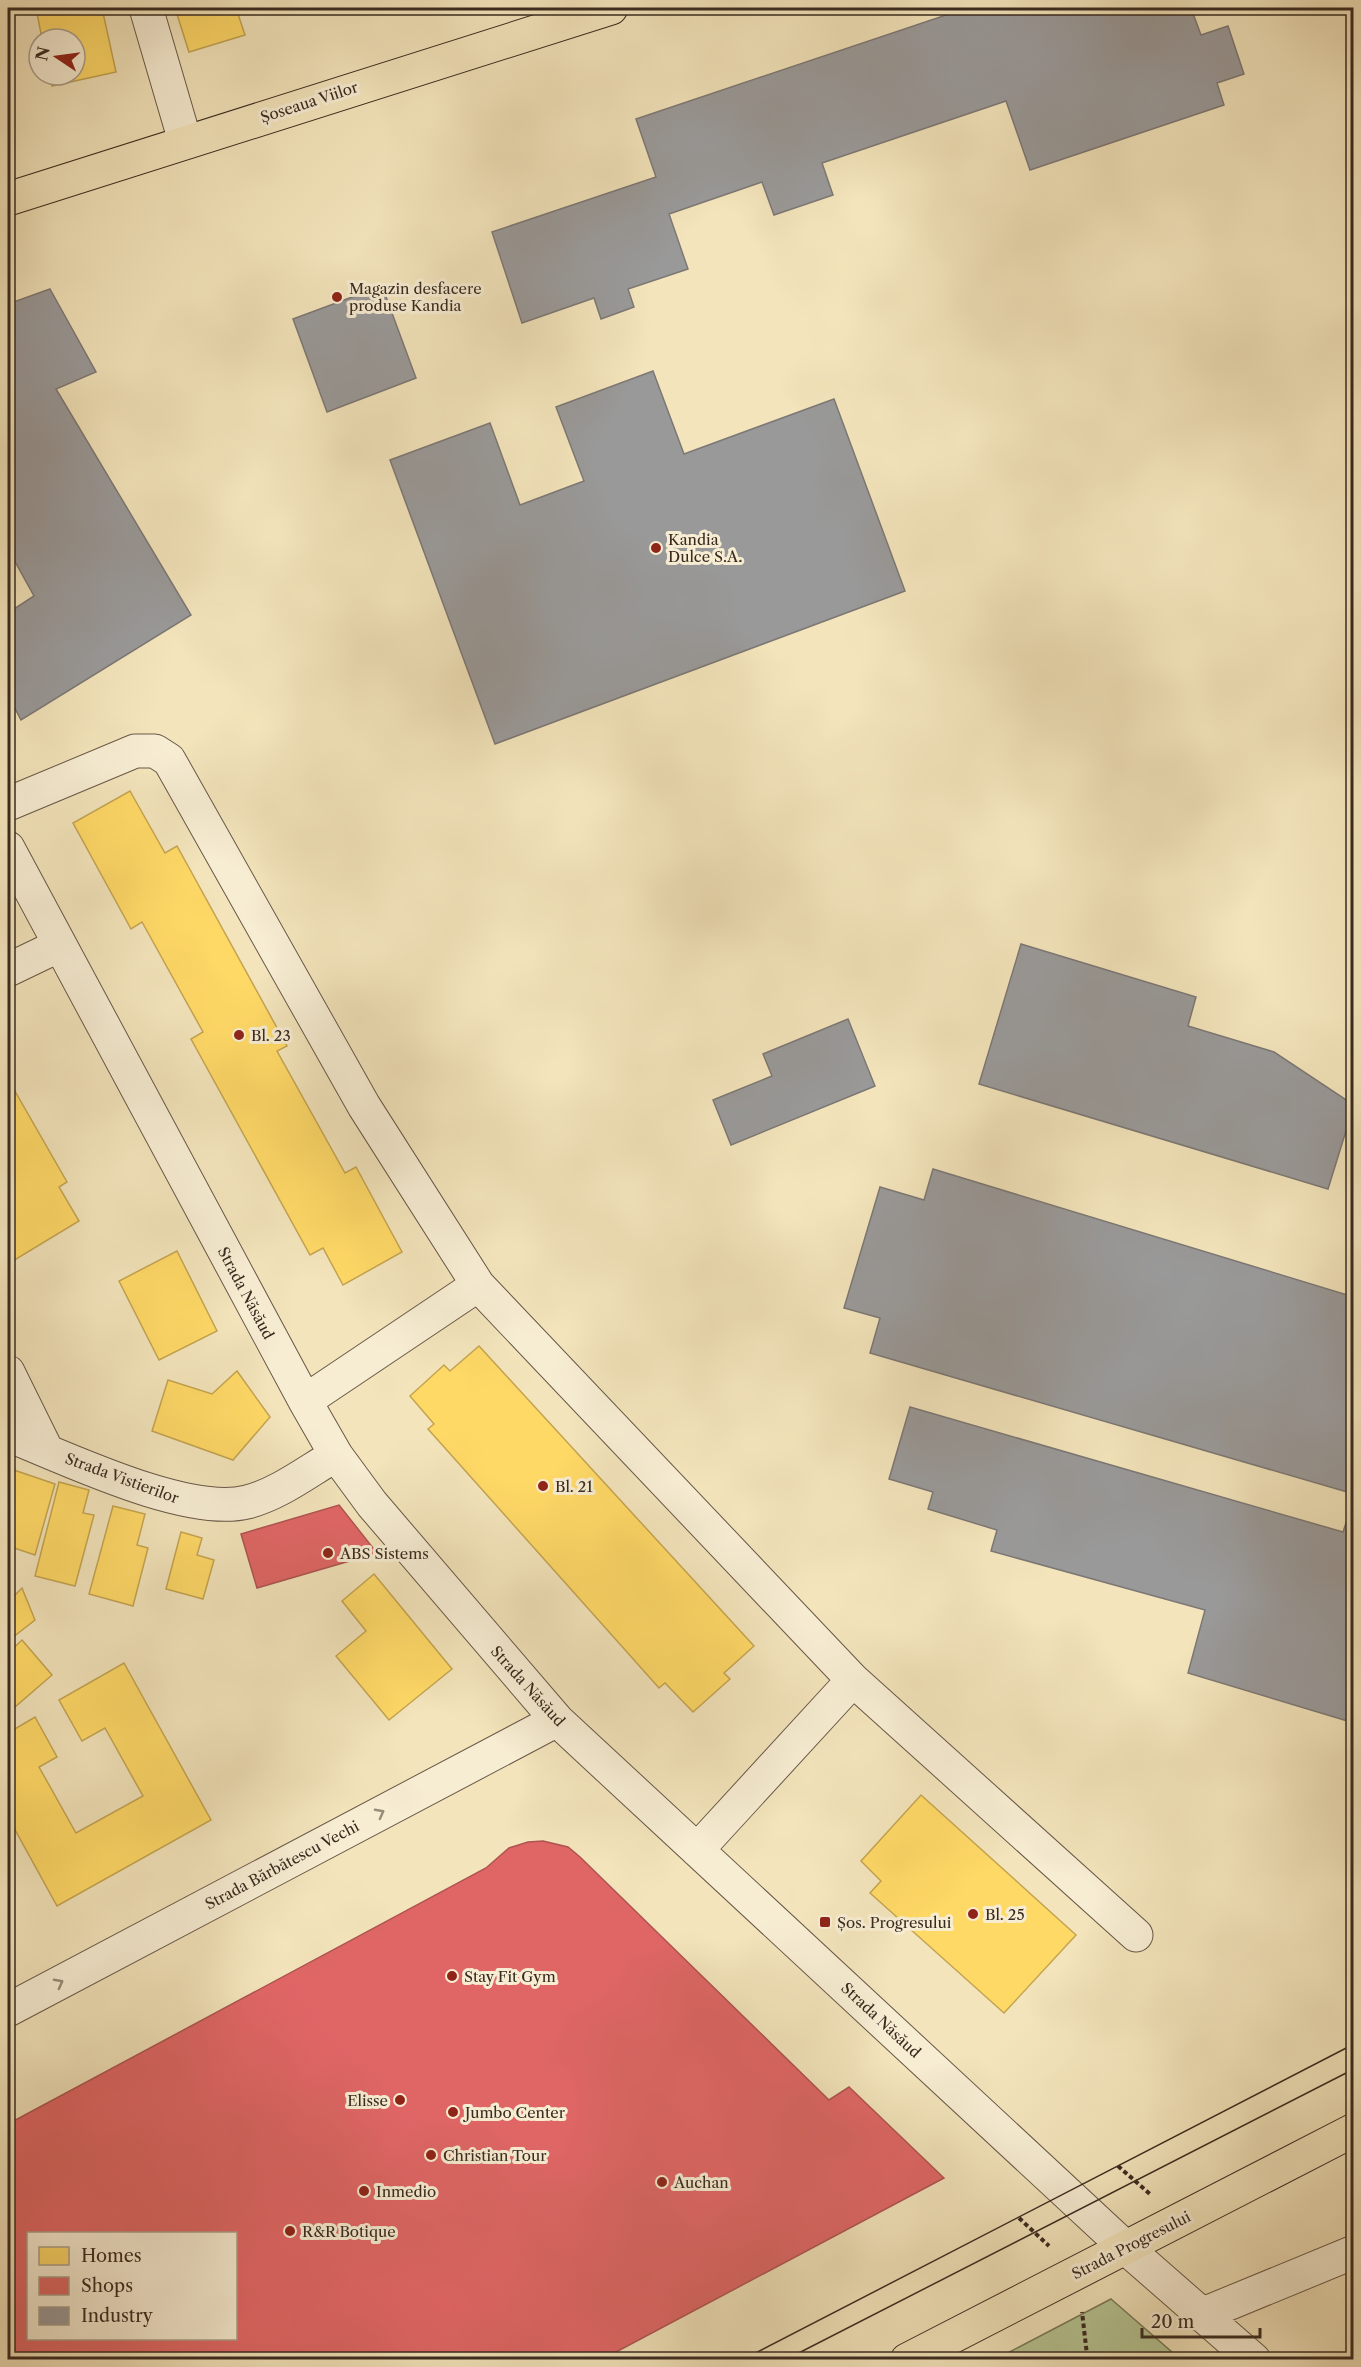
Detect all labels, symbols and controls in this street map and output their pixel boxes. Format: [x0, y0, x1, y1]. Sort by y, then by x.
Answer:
north arrow [27, 27, 87, 87]
text: N [31, 45, 54, 63]
street label: Șoseaua Viilor [258, 77, 361, 127]
place label: Magazin desfacere produse Kandia [349, 279, 482, 315]
marker: Magazin desfacere produse Kandia [330, 290, 344, 304]
place label: Kandia Dulce S.A. [668, 530, 742, 566]
marker: Kandia Dulce S.A. [649, 541, 663, 555]
place label: Bl. 23 [251, 1026, 291, 1045]
marker: Bl. 23 [232, 1028, 246, 1042]
street label: Strada Năsăud [214, 1243, 278, 1343]
street label: Strada Vistierilor [63, 1449, 182, 1508]
place label: Bl. 21 [555, 1477, 593, 1496]
marker: Bl. 21 [536, 1479, 550, 1493]
place label: ABS Sistems [339, 1544, 429, 1563]
marker: ABS Sistems [321, 1546, 335, 1560]
street label: Strada Năsăud [487, 1642, 569, 1730]
one-way arrow [374, 1809, 384, 1820]
street label: Strada Bărbătescu Vechi [202, 1816, 363, 1914]
place label: Bl. 25 [985, 1905, 1025, 1924]
marker: Bl. 25 [966, 1907, 980, 1921]
place label: Șos. Progresului [837, 1913, 952, 1932]
marker: Șos. Progresului [818, 1915, 832, 1929]
place label: Stay Fit Gym [464, 1967, 556, 1986]
marker: Stay Fit Gym [445, 1969, 459, 1983]
street label: Strada Năsăud [837, 1978, 925, 2062]
one-way arrow [53, 1979, 63, 1990]
place label: Elisse [347, 2091, 388, 2110]
marker: Elisse [393, 2093, 407, 2107]
place label: Jumbo Center [463, 2103, 566, 2122]
marker: Jumbo Center [446, 2105, 460, 2119]
place label: Christian Tour [443, 2146, 547, 2165]
marker: Christian Tour [424, 2148, 438, 2162]
place label: Auchan [673, 2173, 729, 2192]
marker: Auchan [655, 2175, 669, 2189]
place label: Inmedio [376, 2182, 436, 2201]
marker: Inmedio [357, 2184, 371, 2198]
street label: Strada Progresului [1068, 2207, 1194, 2283]
place label: R&R Botique [302, 2222, 396, 2241]
marker: R&R Botique [283, 2224, 297, 2238]
legend [27, 2232, 237, 2340]
text: Homes [81, 2245, 142, 2267]
text: Shops [81, 2275, 133, 2297]
scale bar [1142, 2301, 1260, 2339]
text: Industry [81, 2305, 154, 2327]
text: 20 m [1151, 2311, 1195, 2333]

